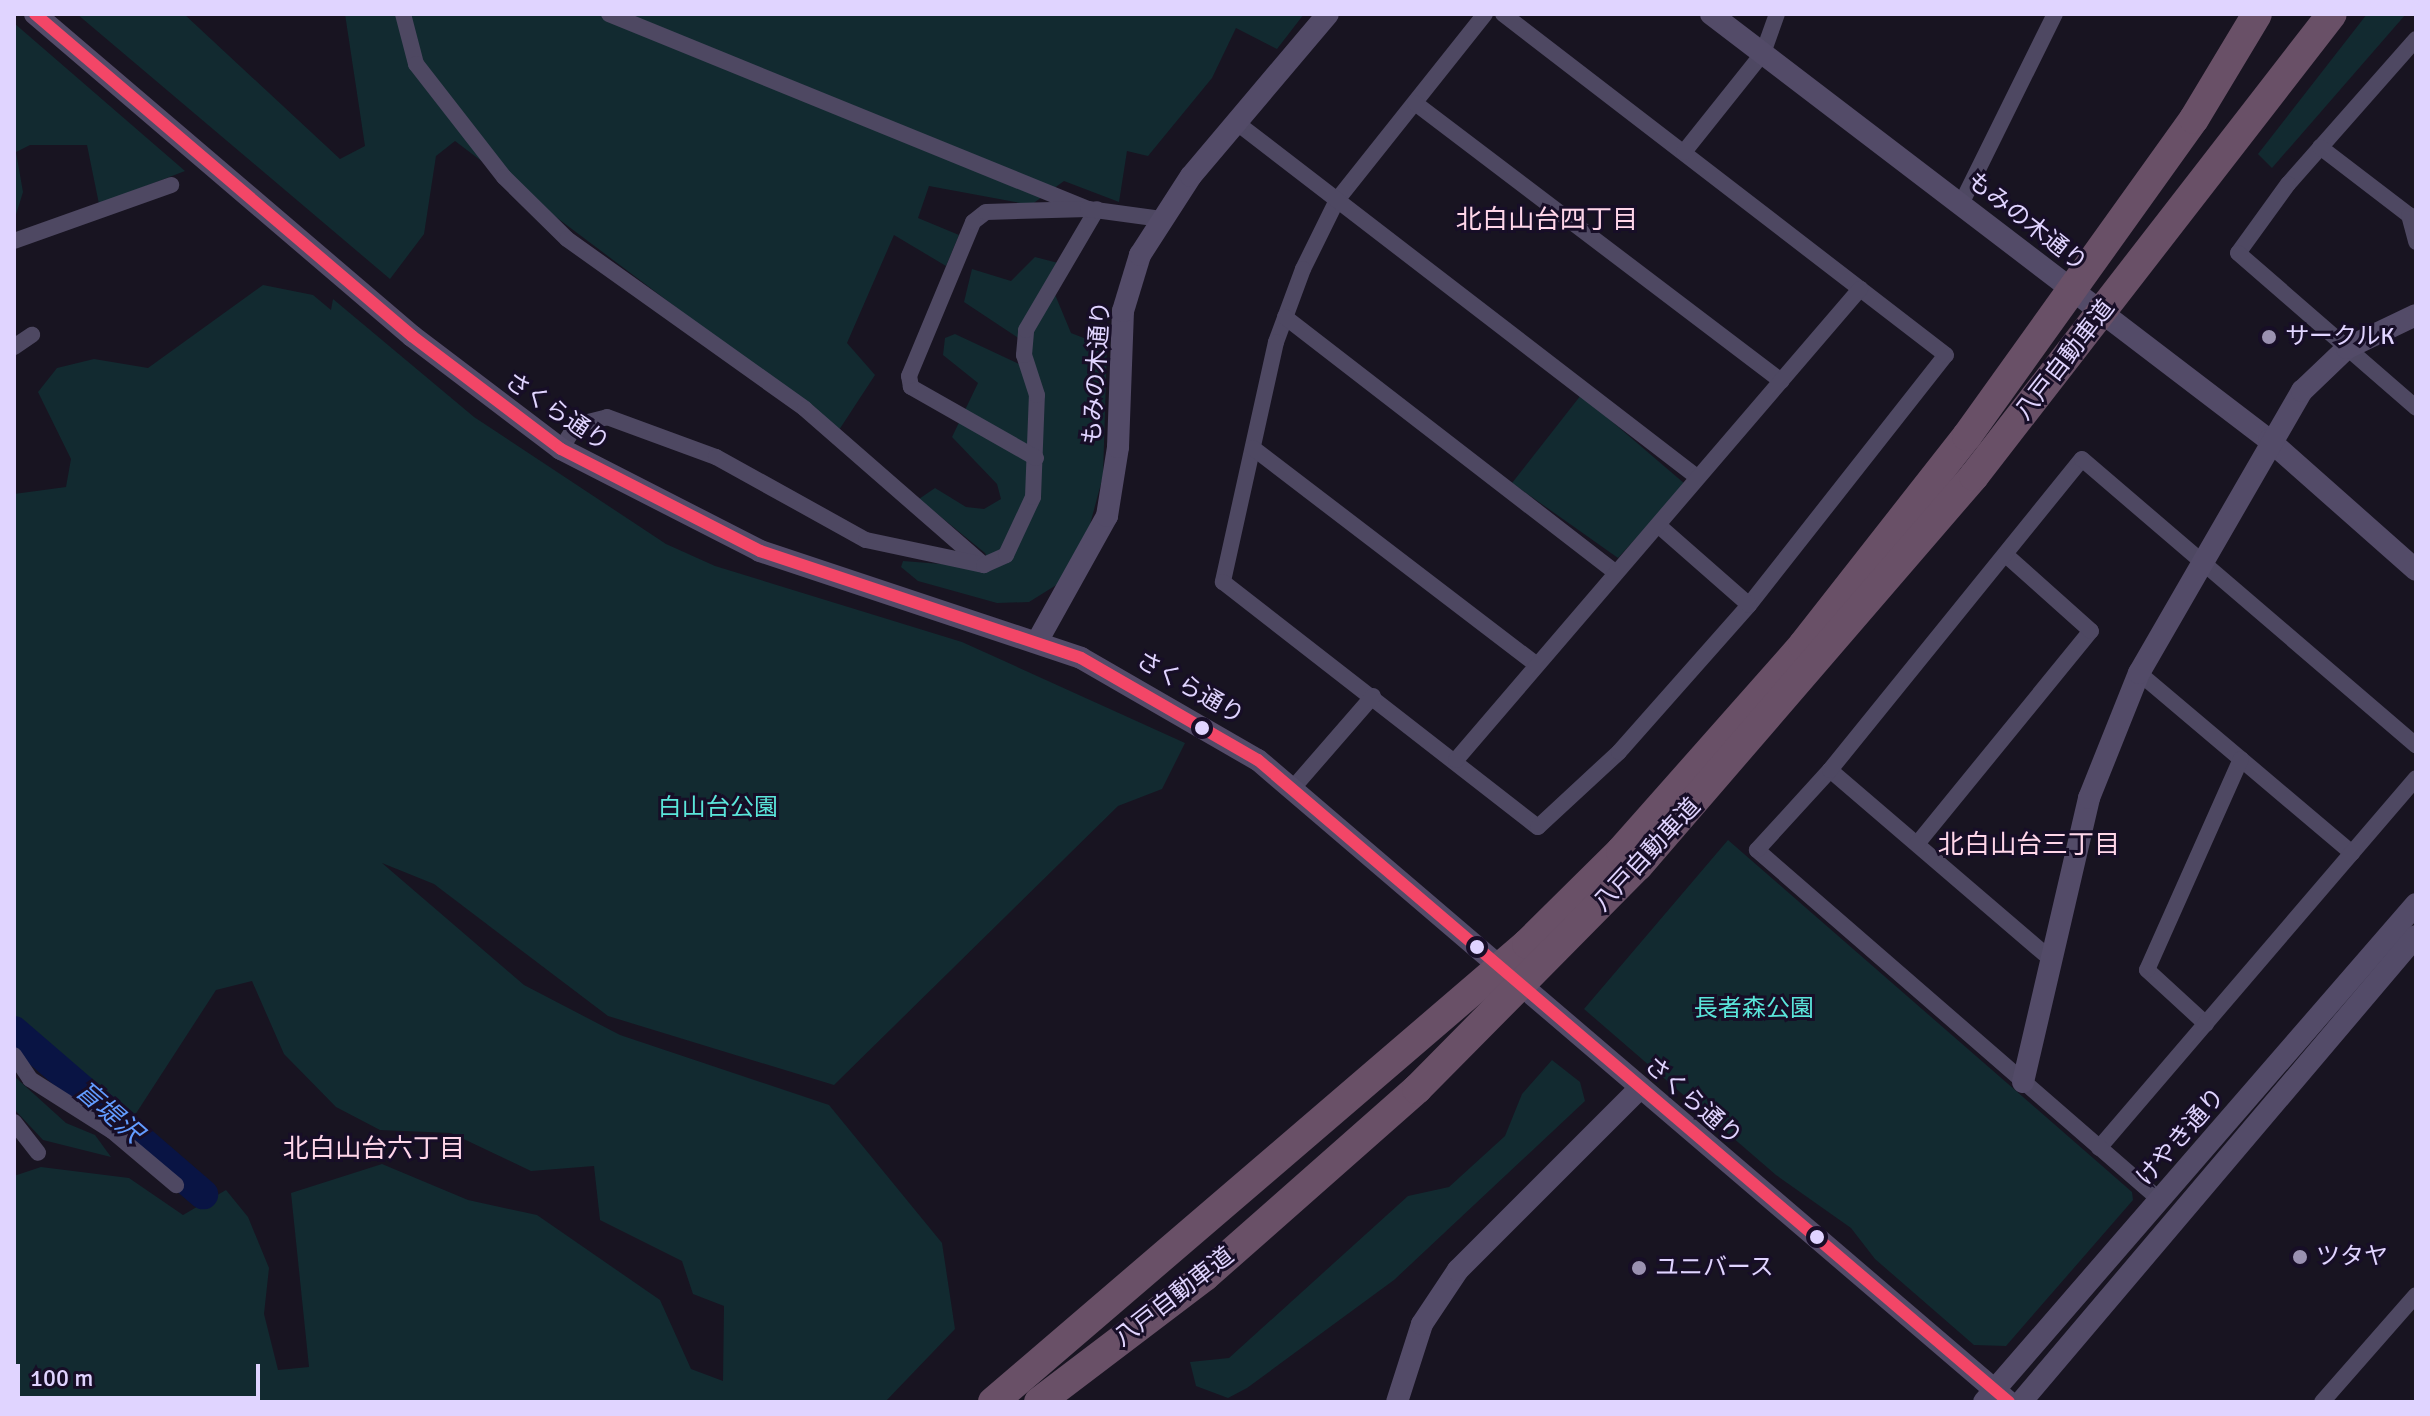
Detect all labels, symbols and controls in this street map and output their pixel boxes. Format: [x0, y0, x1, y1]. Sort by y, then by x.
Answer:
street label: もみの木通り [1961, 166, 2093, 278]
district label: 北白山台四丁目 [1456, 205, 1638, 237]
street label: 八戸自動車道 [2009, 294, 2121, 426]
street label: もみの木通り [1078, 300, 1116, 446]
place label: サークルK [2285, 323, 2395, 351]
marker: サークルK [2260, 328, 2278, 346]
street label: さくら通り [499, 367, 615, 457]
street label: さくら通り [1131, 646, 1249, 730]
unlabelled marker [1194, 720, 1210, 736]
street label: 八戸自動車道 [1587, 793, 1707, 917]
park label: 白山台公園 [658, 794, 778, 822]
district label: 北白山台三丁目 [1938, 830, 2120, 862]
unlabelled marker [1469, 939, 1485, 955]
park label: 長者森公園 [1694, 995, 1814, 1023]
street label: さくら通り [1638, 1051, 1748, 1151]
water label: 盲堤沢 [68, 1076, 148, 1150]
street label: けやき通り [2131, 1082, 2231, 1192]
district label: 北白山台六丁目 [283, 1134, 465, 1166]
unlabelled marker [1809, 1229, 1825, 1245]
street label: 八戸自動車道 [1108, 1241, 1240, 1353]
place label: ツタヤ [2316, 1243, 2388, 1271]
marker: ツタヤ [2291, 1248, 2309, 1266]
place label: ユニバース [1655, 1254, 1775, 1282]
marker: ユニバース [1630, 1259, 1648, 1277]
scale bar [20, 1348, 264, 1398]
text: 100 m [30, 1363, 93, 1393]

